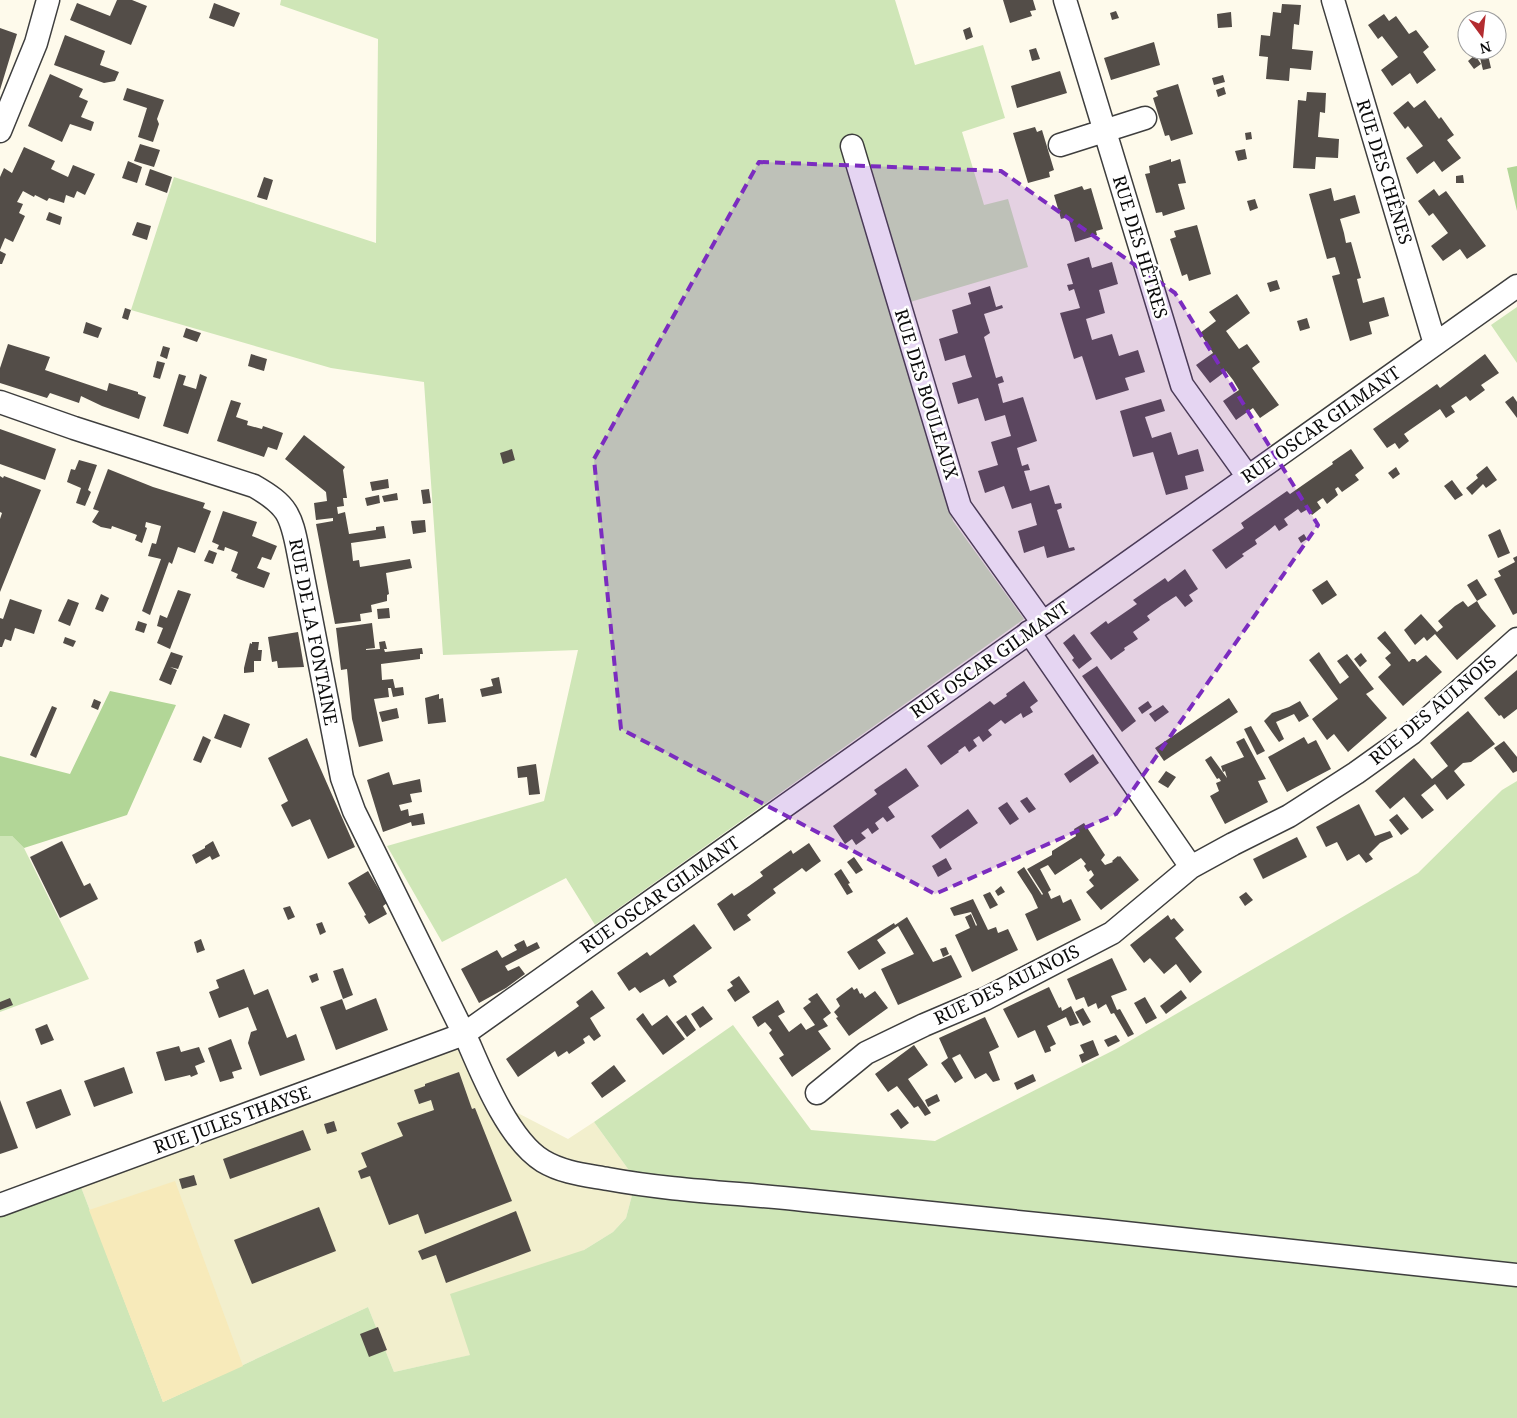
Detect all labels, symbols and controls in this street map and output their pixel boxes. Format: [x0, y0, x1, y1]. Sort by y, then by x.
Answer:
north arrow [1457, 10, 1507, 60]
text: N [1478, 37, 1493, 59]
street label: RUE DES CHÊNES [1351, 96, 1418, 247]
street label: RUE DES HÊTRES [1108, 172, 1174, 321]
street label: RUE DES BOULEAUX [890, 306, 964, 482]
street label: RUE OSCAR GILMANT [1236, 360, 1405, 488]
street label: RUE DE LA FONTAINE [284, 536, 344, 727]
street label: RUE OSCAR GILMANT [905, 595, 1074, 723]
street label: RUE DES AULNOIS [1364, 649, 1501, 770]
street label: RUE OSCAR GILMANT [575, 830, 744, 958]
street label: RUE DES AULNOIS [930, 938, 1083, 1030]
street label: RUE JULES THAYSE [150, 1080, 313, 1159]

